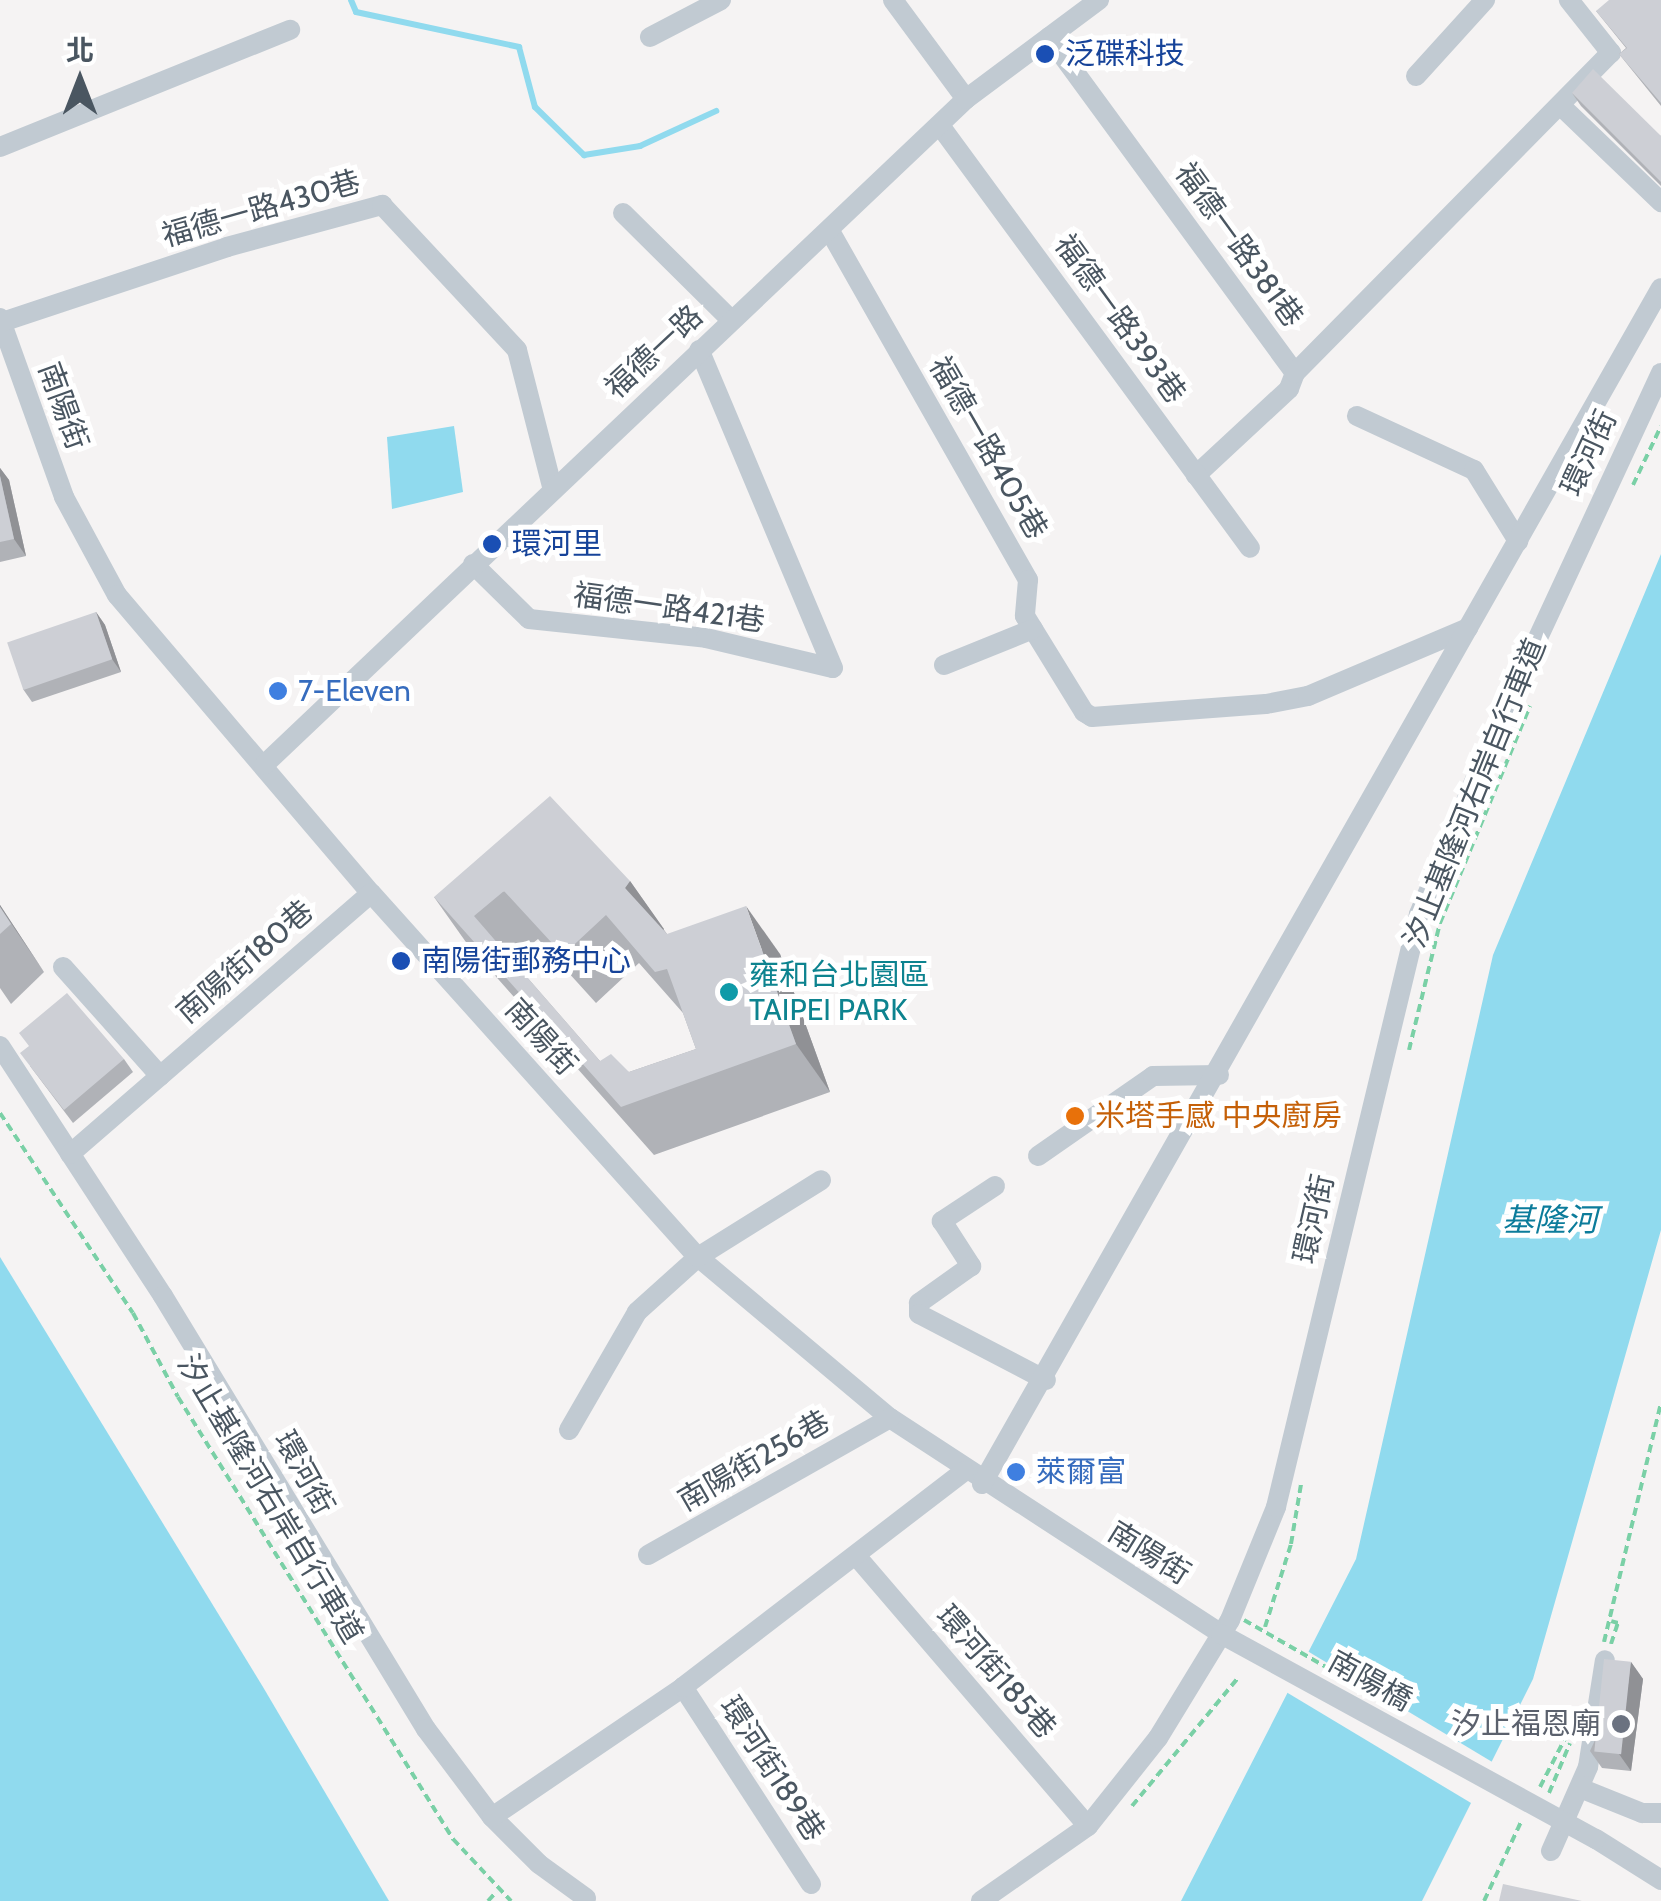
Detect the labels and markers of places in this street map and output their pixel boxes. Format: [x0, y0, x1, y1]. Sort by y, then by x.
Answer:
place label: 泛碟科技 [1065, 36, 1185, 72]
marker: 泛碟科技 [1034, 43, 1056, 65]
place label: 環河里 [512, 526, 602, 562]
marker: 環河里 [481, 533, 503, 555]
place label: 7-Eleven [298, 673, 411, 709]
marker: 7-Eleven [267, 680, 289, 702]
place label: 南陽街郵務中心 [421, 943, 631, 979]
marker: 南陽街郵務中心 [390, 950, 412, 972]
place label: 雍和台北園區 TAIPEI PARK [749, 957, 929, 1028]
marker: 雍和台北園區 TAIPEI PARK [718, 981, 740, 1003]
place label: 米塔手感 中央廚房 [1095, 1098, 1342, 1134]
marker: 米塔手感 中央廚房 [1064, 1105, 1086, 1127]
place label: 萊爾富 [1036, 1454, 1126, 1490]
marker: 萊爾富 [1005, 1461, 1027, 1483]
place label: 汐止福恩廟 [1451, 1706, 1601, 1742]
marker: 汐止福恩廟 [1610, 1713, 1632, 1735]

